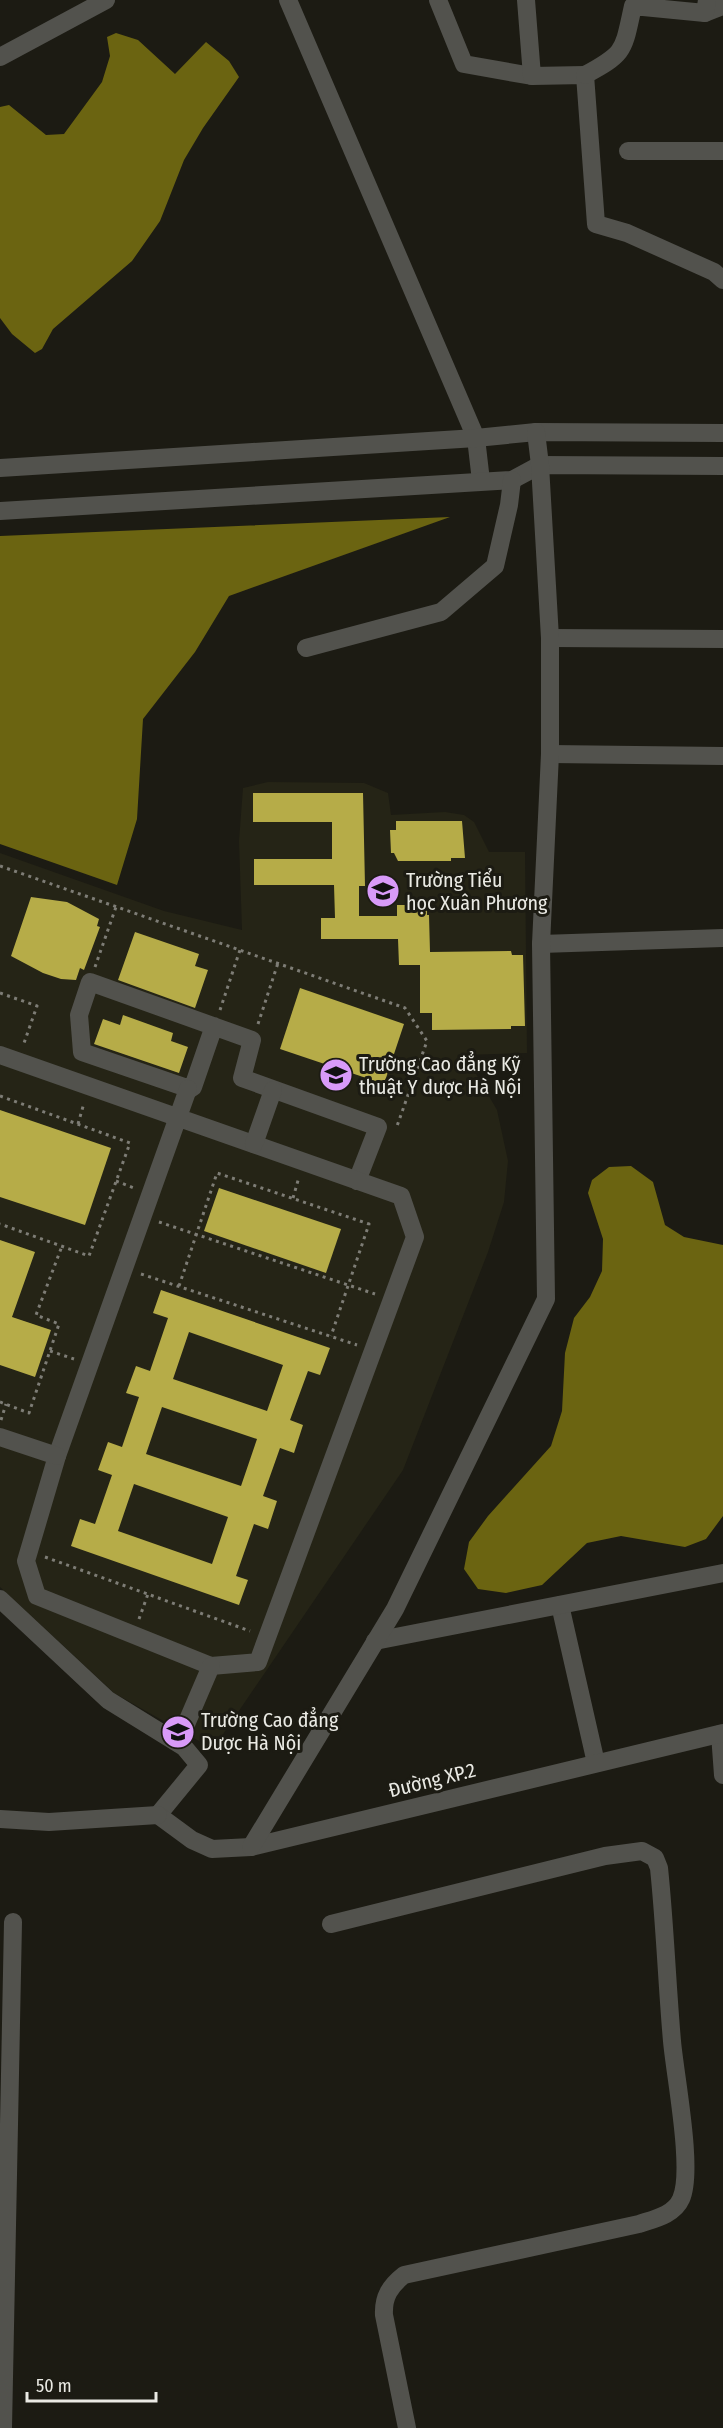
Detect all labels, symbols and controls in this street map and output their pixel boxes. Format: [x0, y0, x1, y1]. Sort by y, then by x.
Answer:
place label: Trường Tiểu học Xuân Phương [406, 868, 548, 915]
school or university icon: Trường Tiểu học Xuân Phương [365, 873, 401, 909]
place label: Trường Cao đẳng Kỹ thuật Y dược Hà Nội [359, 1051, 522, 1099]
school or university icon: Trường Cao đẳng Kỹ thuật Y dược Hà Nội [318, 1057, 354, 1093]
place label: Trường Cao đẳng Dược Hà Nội [201, 1707, 339, 1755]
school or university icon: Trường Cao đẳng Dược Hà Nội [160, 1714, 196, 1750]
street label: Đường XP.2 [386, 1758, 478, 1802]
scale bar [27, 2365, 156, 2403]
text: 50 m [36, 2375, 72, 2397]

